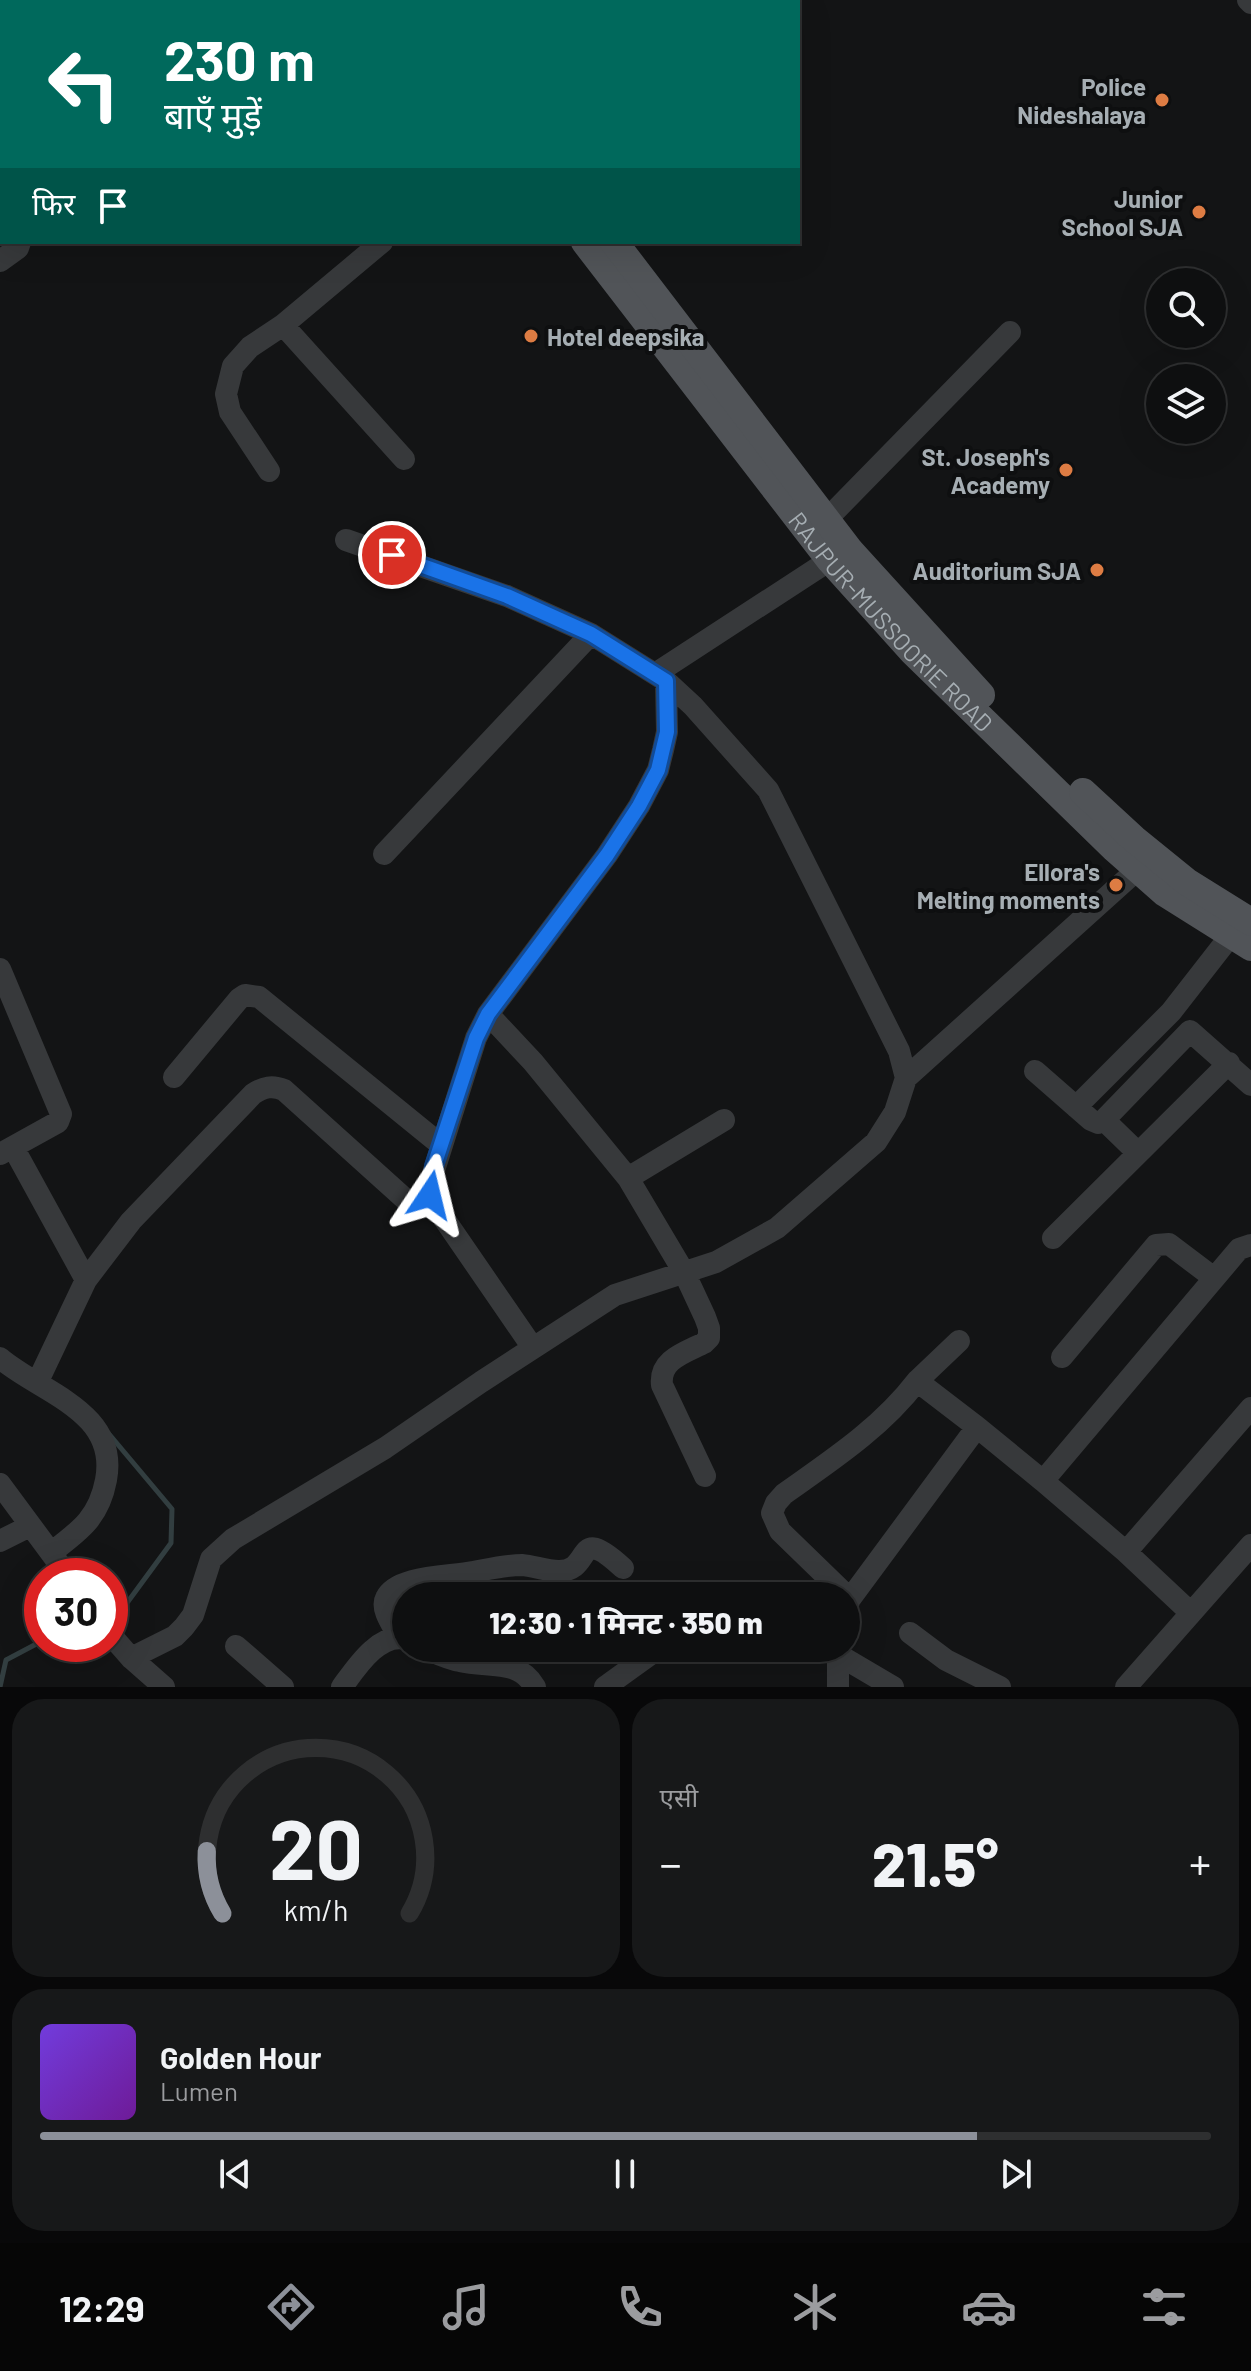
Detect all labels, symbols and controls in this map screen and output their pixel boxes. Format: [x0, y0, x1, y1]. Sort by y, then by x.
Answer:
text: 230 m [164, 25, 315, 92]
icon: left [32, 32, 136, 136]
place label: Police Nideshalaya [1017, 72, 1146, 129]
marker: Police Nideshalaya [1153, 91, 1171, 109]
text: बाएँ मुड़ें [164, 93, 262, 136]
icon: arrive [91, 184, 135, 228]
place label: Junior School SJA [1061, 184, 1183, 241]
text: फिर [32, 185, 75, 221]
marker: Junior School SJA [1190, 203, 1208, 221]
map controls [1146, 268, 1226, 444]
button: search [1146, 268, 1226, 348]
place label: Hotel deepsika [547, 322, 704, 351]
marker: Hotel deepsika [522, 327, 540, 345]
button: layers [1146, 364, 1226, 444]
place label: St. Joseph's Academy [922, 442, 1050, 499]
marker: St. Joseph's Academy [1057, 461, 1075, 479]
street label: RAJPUR-MUSSOORIE ROAD [783, 506, 1000, 737]
pin [358, 521, 426, 589]
icon: arrive [370, 533, 414, 577]
place label: Auditorium SJA [913, 556, 1081, 585]
marker: Auditorium SJA [1088, 561, 1106, 579]
place label: Ellora's Melting moments [917, 857, 1100, 914]
marker: Ellora's Melting moments [1107, 876, 1125, 894]
position arrow [388, 1153, 472, 1237]
speed limit sign: 30 [24, 1558, 128, 1662]
text: 12:30 · 1 मिनट · 350 m [489, 1604, 763, 1640]
text: एसी [660, 1781, 698, 1812]
text: 20 [269, 1797, 363, 1897]
text: 21.5° [872, 1827, 998, 1899]
text: − [660, 1836, 682, 1889]
text: + [1189, 1836, 1211, 1889]
text: km/h [283, 1892, 348, 1927]
text: Golden Hour [160, 2039, 322, 2075]
text: Lumen [160, 2075, 238, 2106]
icon: previous [213, 2152, 257, 2196]
icon: pause [603, 2152, 647, 2196]
icon: next [994, 2152, 1038, 2196]
icon: directions [263, 2279, 319, 2335]
icon: music [438, 2279, 494, 2335]
icon: phone [612, 2279, 668, 2335]
icon: climate [787, 2279, 843, 2335]
icon: car [961, 2279, 1017, 2335]
icon: filters [1136, 2279, 1192, 2335]
text: 12:29 [59, 2286, 145, 2329]

